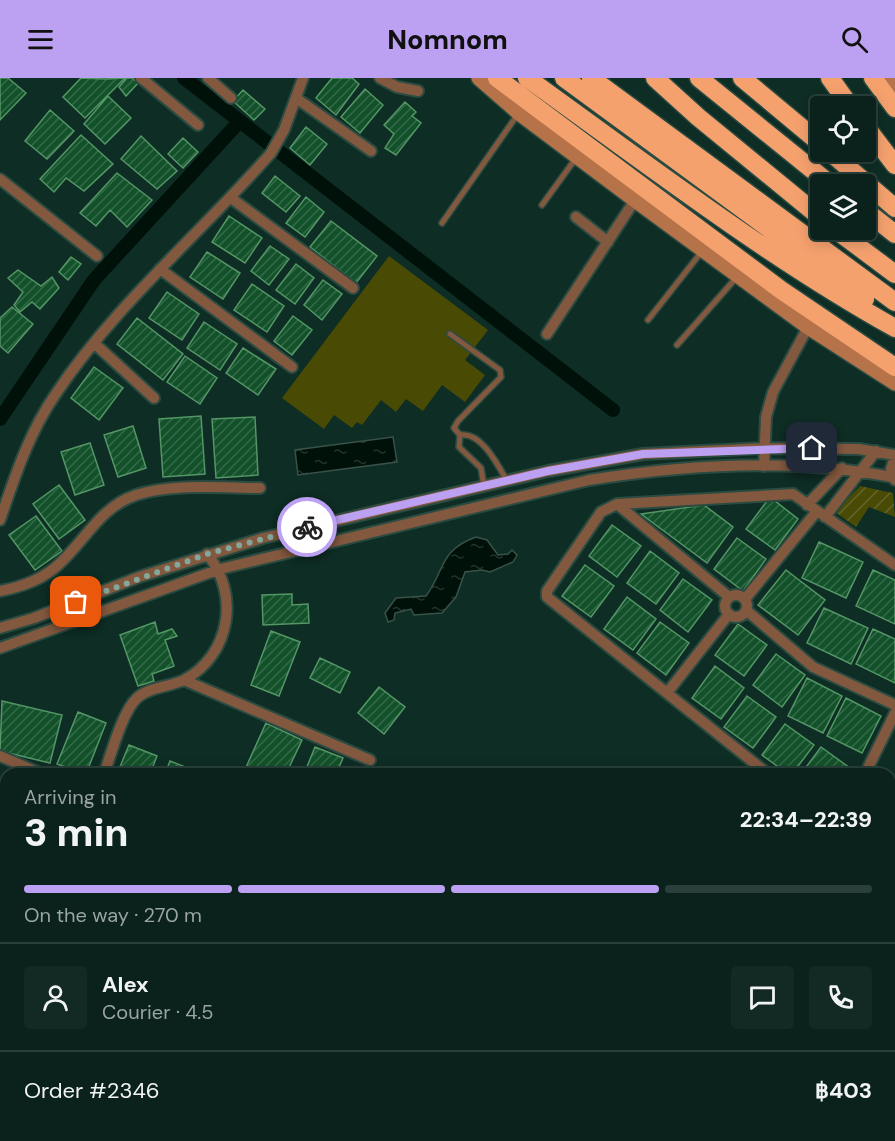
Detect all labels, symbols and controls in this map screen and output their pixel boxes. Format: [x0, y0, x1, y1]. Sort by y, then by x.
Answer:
text: Nomnom [387, 22, 508, 57]
icon: menu [24, 23, 57, 56]
icon: search [838, 23, 871, 56]
map controls [810, 96, 876, 240]
button: locate [810, 96, 876, 162]
button: layers [810, 174, 876, 240]
pin [786, 422, 837, 473]
icon: home [795, 431, 828, 464]
courier [277, 497, 337, 557]
icon: bike [291, 511, 324, 544]
pin [50, 576, 101, 627]
icon: bag [59, 585, 92, 618]
text: Arriving in [24, 784, 116, 810]
text: 22:34–22:39 [740, 805, 872, 834]
text: 3 min [24, 807, 129, 858]
text: On the way · 270 m [24, 902, 202, 928]
button: person [24, 966, 87, 1029]
button: chat [731, 966, 794, 1029]
button: phone [809, 966, 872, 1029]
text: Alex [102, 970, 149, 999]
text: Courier · 4.5 [102, 999, 214, 1025]
text: Order #2346 [24, 1076, 160, 1105]
text: ฿403 [815, 1076, 872, 1105]

